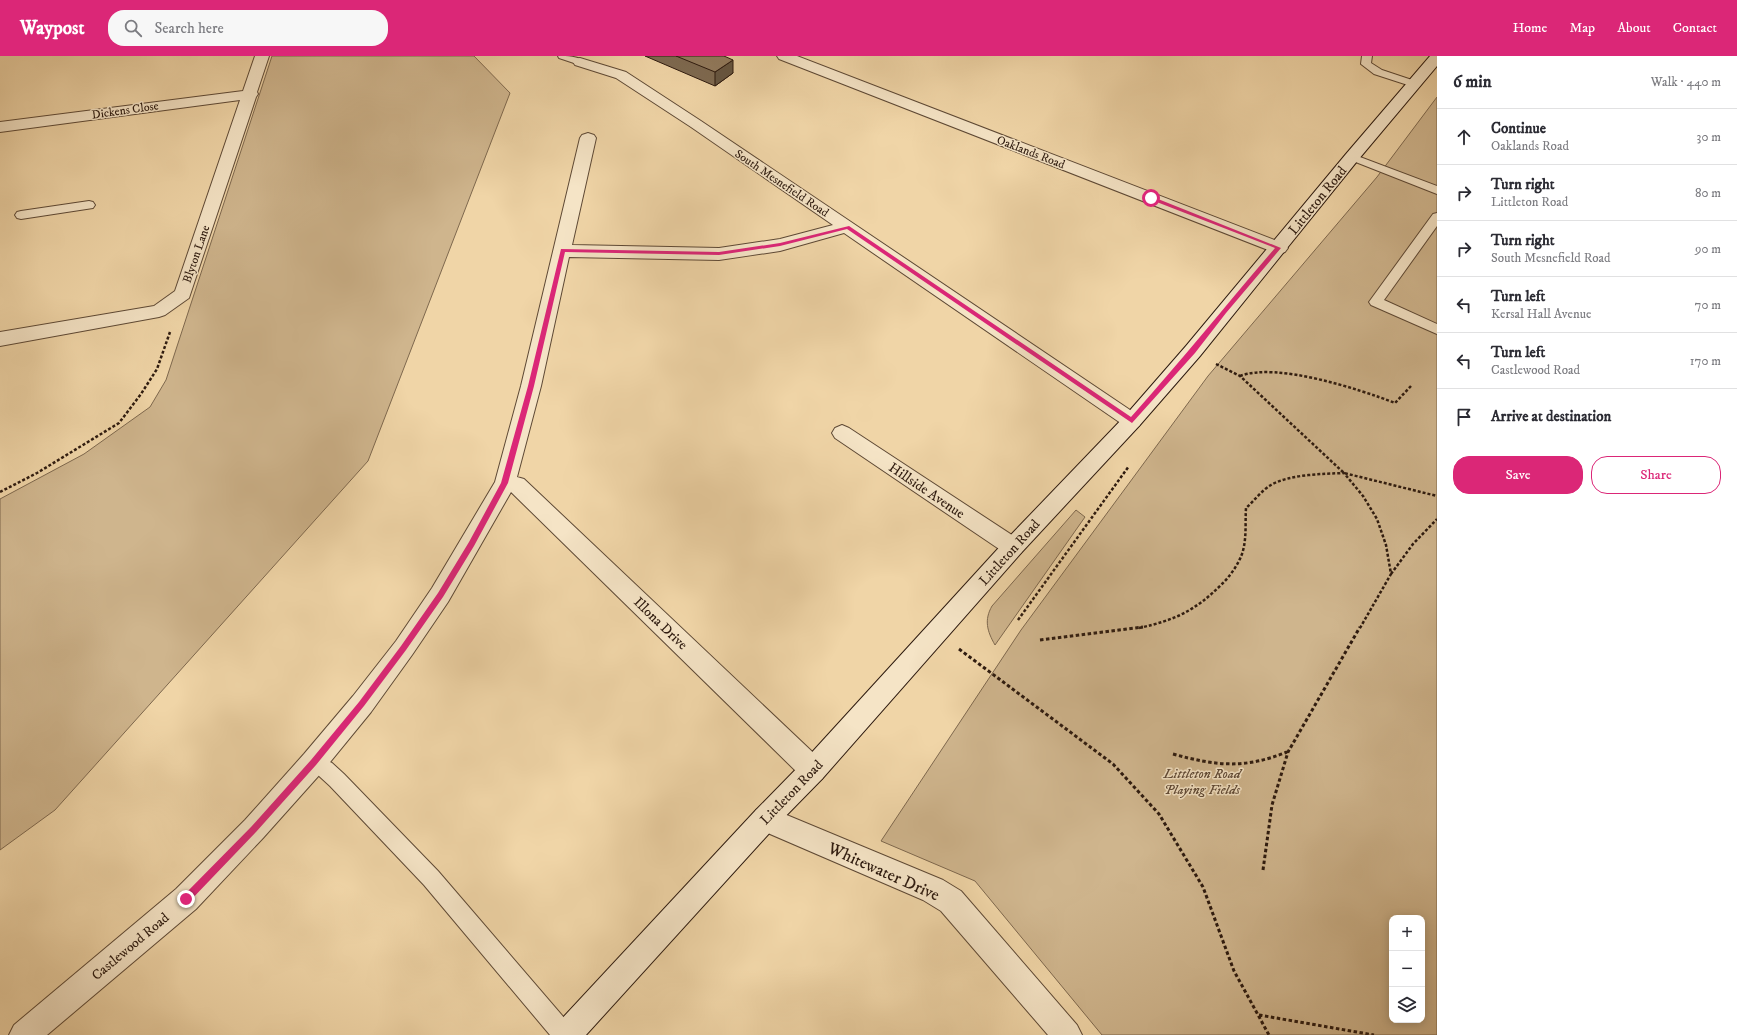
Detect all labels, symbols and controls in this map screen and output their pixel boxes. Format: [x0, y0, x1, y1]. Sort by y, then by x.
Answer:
search box [108, 10, 388, 46]
text: Waypost [20, 17, 84, 40]
icon: search [122, 17, 144, 39]
text: Search here [154, 19, 224, 38]
text: Home [1513, 19, 1547, 37]
text: Map [1569, 19, 1595, 37]
text: About [1617, 19, 1651, 37]
text: Contact [1673, 19, 1717, 37]
text: 6 min [1453, 71, 1492, 93]
text: Walk · 440 m [1651, 74, 1721, 90]
street label: Dickens Close [91, 98, 159, 123]
text: Continue [1491, 119, 1546, 138]
icon: ahead [1453, 126, 1475, 148]
text: 30 m [1697, 129, 1721, 145]
street label: Oaklands Road [995, 133, 1067, 172]
text: Oaklands Road [1491, 138, 1569, 154]
street label: South Mesnefield Road [732, 146, 832, 220]
street label: Littleton Road [1285, 163, 1351, 239]
text: Turn right [1491, 175, 1554, 194]
icon: right [1453, 182, 1475, 204]
text: 80 m [1695, 185, 1721, 201]
route start [1142, 189, 1160, 207]
text: Littleton Road [1491, 194, 1568, 210]
street label: Blyton Lane [180, 223, 213, 285]
text: Turn right [1491, 231, 1554, 250]
icon: right [1453, 238, 1475, 260]
text: 90 m [1695, 241, 1721, 257]
text: South Mesnefield Road [1491, 250, 1611, 266]
text: Turn left [1491, 287, 1545, 306]
icon: left [1453, 294, 1475, 316]
text: 70 m [1695, 297, 1721, 313]
text: Kersal Hall Avenue [1491, 306, 1591, 322]
text: Turn left [1491, 343, 1545, 362]
icon: left [1453, 350, 1475, 372]
text: 170 m [1690, 353, 1721, 369]
text: Castlewood Road [1491, 362, 1580, 378]
icon: arrive [1453, 406, 1475, 428]
text: Arrive at destination [1491, 407, 1611, 426]
button: Save [1453, 456, 1583, 494]
button: Share [1591, 456, 1721, 494]
street label: Hillside Avenue [885, 459, 968, 523]
street label: Littleton Road [975, 516, 1044, 590]
street label: Illona Drive [629, 593, 691, 654]
street label: Littleton Road [756, 757, 827, 829]
park label: Littleton Road Playing Fields [1162, 765, 1243, 799]
street label: Whitewater Drive [823, 837, 943, 906]
route end [177, 890, 195, 908]
street label: Castlewood Road [88, 909, 173, 984]
map controls [1389, 915, 1425, 1023]
button: + [1389, 915, 1425, 951]
button: − [1389, 951, 1425, 987]
button: layers [1389, 987, 1425, 1023]

